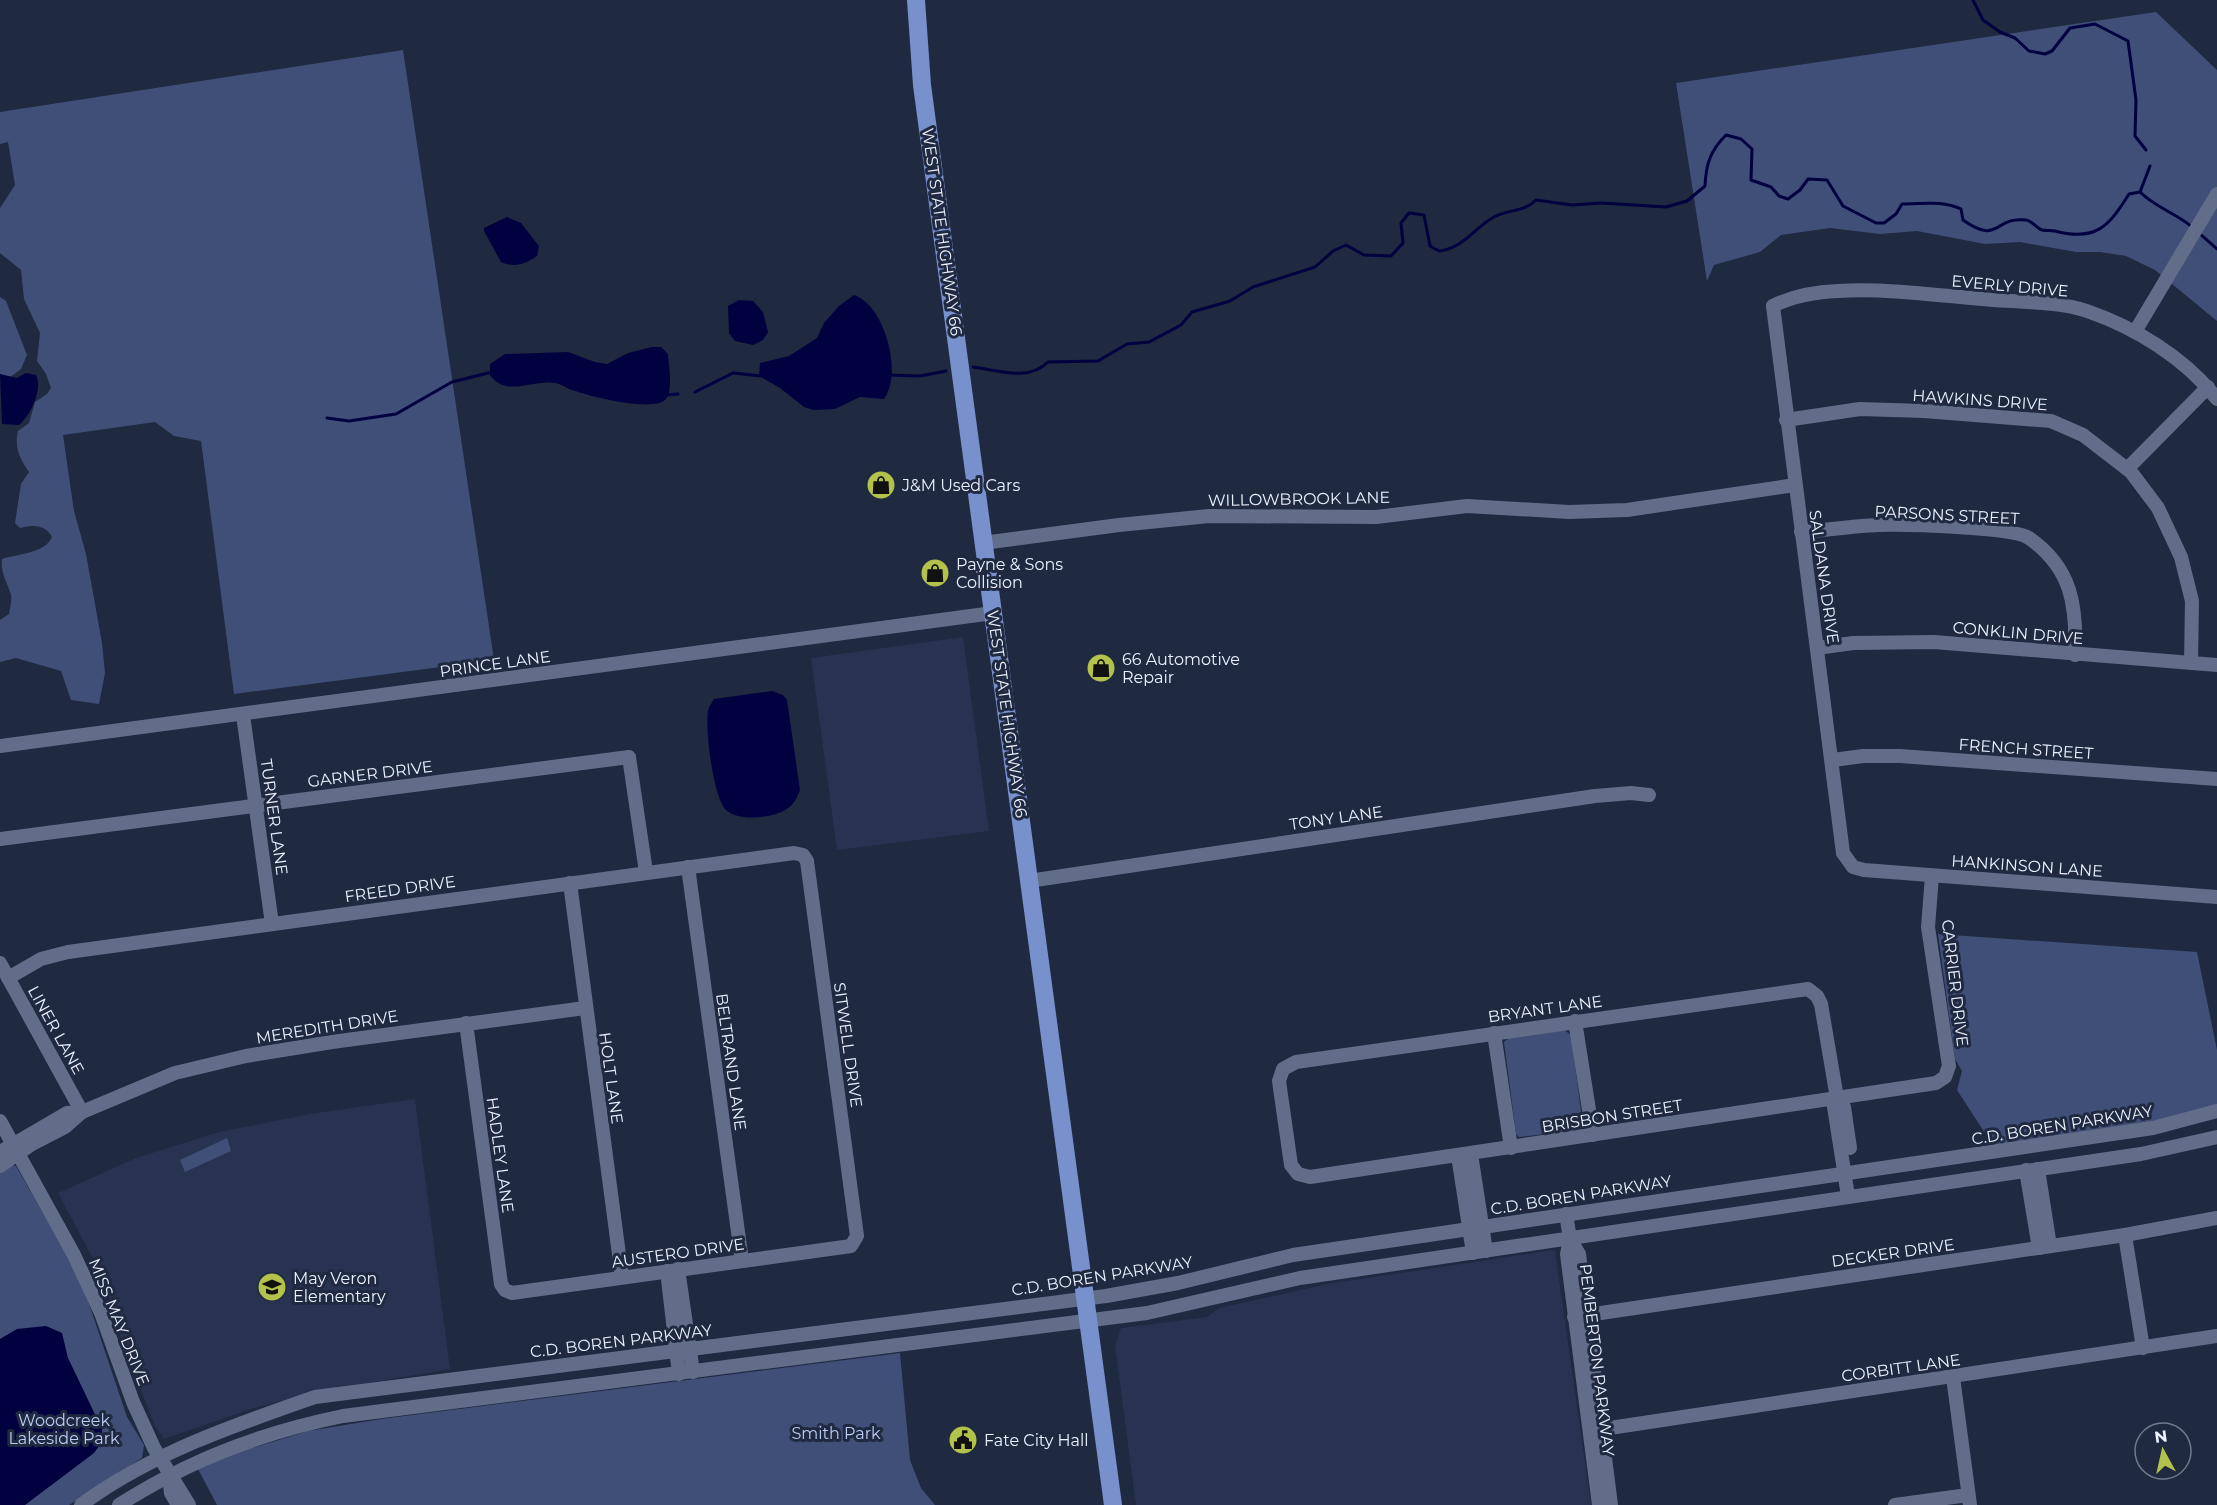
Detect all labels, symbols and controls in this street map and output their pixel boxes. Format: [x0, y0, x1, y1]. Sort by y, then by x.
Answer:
street label: WEST STATE HIGHWAY 66 [918, 127, 966, 337]
street label: EVERLY DRIVE [1951, 271, 2069, 301]
street label: HAWKINS DRIVE [1912, 386, 2048, 414]
shop icon: J&M Used Cars [865, 469, 897, 501]
place label: J&M Used Cars [901, 476, 1020, 495]
street label: WILLOWBROOK LANE [1208, 488, 1390, 510]
street label: PARSONS STREET [1874, 502, 2021, 528]
street label: SALDANA DRIVE [1805, 509, 1843, 645]
place label: Payne & Sons Collision [956, 555, 1063, 592]
shop icon: Payne & Sons Collision [919, 557, 951, 589]
street label: WEST STATE HIGHWAY 66 [983, 609, 1031, 819]
street label: CONKLIN DRIVE [1952, 618, 2084, 648]
street label: PRINCE LANE [438, 647, 552, 681]
place label: 66 Automotive Repair [1122, 650, 1240, 687]
shop icon: 66 Automotive Repair [1085, 652, 1117, 684]
street label: FRENCH STREET [1958, 735, 2095, 763]
street label: GARNER DRIVE [306, 757, 434, 791]
street label: TURNER LANE [256, 758, 292, 876]
street label: TONY LANE [1288, 802, 1384, 834]
street label: HANKINSON LANE [1951, 851, 2103, 881]
street label: FREED DRIVE [343, 872, 457, 906]
street label: CARRIER DRIVE [1938, 918, 1972, 1048]
street label: SITWELL DRIVE [830, 981, 866, 1109]
street label: LINER LANE [24, 982, 88, 1078]
street label: BELTRAND LANE [712, 992, 750, 1132]
street label: BRYANT LANE [1487, 992, 1603, 1026]
street label: MEREDITH DRIVE [255, 1006, 399, 1048]
street label: HOLT LANE [595, 1031, 627, 1125]
street label: BRISBON STREET [1540, 1095, 1684, 1136]
street label: HADLEY LANE [482, 1096, 518, 1214]
street label: C.D. BOREN PARKWAY [1970, 1101, 2155, 1149]
street label: C.D. BOREN PARKWAY [1489, 1171, 1674, 1219]
street label: AUSTERO DRIVE [610, 1234, 746, 1272]
street label: DECKER DRIVE [1830, 1235, 1956, 1271]
street label: C.D. BOREN PARKWAY [1010, 1252, 1195, 1300]
street label: MISS MAY DRIVE [85, 1256, 153, 1388]
street label: PEMBERTON PARKWAY [1576, 1263, 1618, 1458]
place label: May Veron Elementary [293, 1269, 386, 1306]
school or university icon: May Veron Elementary [256, 1271, 288, 1303]
street label: C.D. BOREN PARKWAY [529, 1320, 714, 1362]
street label: CORBITT LANE [1840, 1350, 1962, 1386]
park label: Woodcreek Lakeside Park [8, 1411, 120, 1448]
north arrow [2133, 1421, 2193, 1481]
park label: Smith Park [791, 1424, 881, 1443]
public building icon: Fate City Hall [947, 1424, 979, 1456]
text: N [2153, 1426, 2169, 1447]
place label: Fate City Hall [984, 1431, 1089, 1450]

